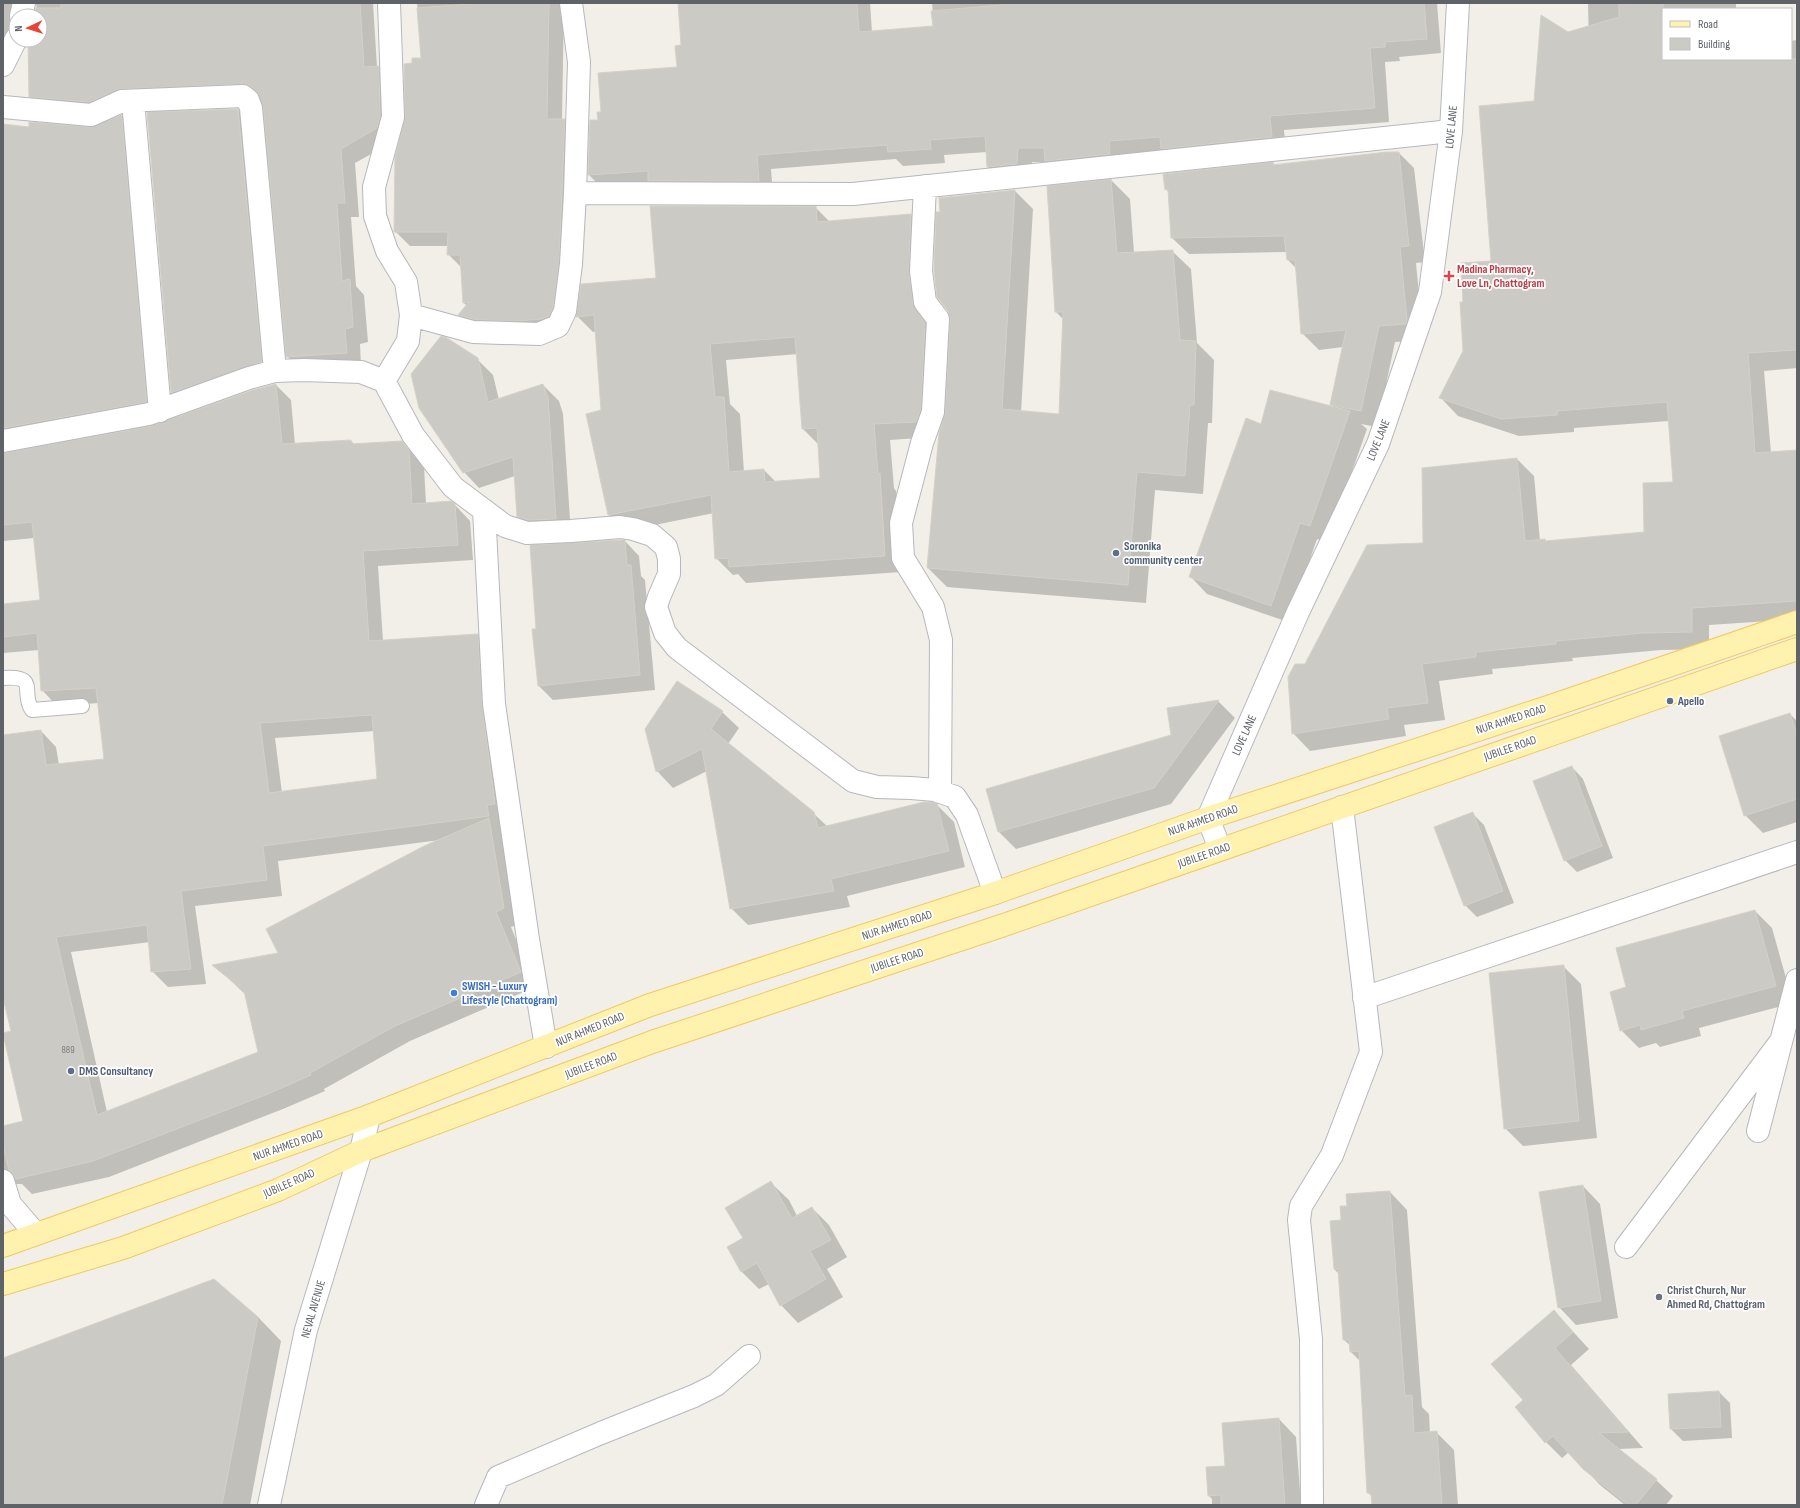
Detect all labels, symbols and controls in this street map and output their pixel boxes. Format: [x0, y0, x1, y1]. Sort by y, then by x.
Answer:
north arrow [8, 8, 48, 48]
legend [1662, 8, 1792, 60]
text: Road [1698, 17, 1718, 32]
text: N [12, 25, 25, 32]
text: Building [1698, 37, 1730, 52]
street label: LOVE LANE [1442, 105, 1461, 149]
place label: Madina Pharmacy, Love Ln, Chattogram [1457, 262, 1544, 291]
marker: Madina Pharmacy, Love Ln, Chattogram [1444, 271, 1454, 281]
street label: LOVE LANE [1363, 417, 1394, 463]
place label: Soronika community center [1124, 539, 1203, 568]
marker: Soronika community center [1111, 548, 1121, 558]
place label: Apello [1677, 694, 1704, 709]
marker: Apello [1665, 696, 1675, 706]
street label: NUR AHMED ROAD [1474, 701, 1548, 738]
street label: LOVE LANE [1229, 712, 1260, 758]
street label: JUBILEE ROAD [1481, 732, 1539, 765]
street label: NUR AHMED ROAD [1166, 801, 1240, 839]
street label: JUBILEE ROAD [1175, 839, 1233, 872]
street label: NUR AHMED ROAD [860, 907, 934, 944]
street label: JUBILEE ROAD [868, 945, 926, 976]
place label: SWISH - Luxury Lifestyle (Chattogram) [462, 979, 558, 1008]
marker: SWISH - Luxury Lifestyle (Chattogram) [449, 988, 459, 998]
street label: NUR AHMED ROAD [554, 1009, 627, 1050]
house number: 889 [61, 1044, 75, 1056]
street label: JUBILEE ROAD [562, 1049, 620, 1083]
place label: DMS Consultancy [79, 1064, 153, 1079]
marker: DMS Consultancy [66, 1066, 76, 1076]
street label: NUR AHMED ROAD [251, 1126, 325, 1164]
street label: JUBILEE ROAD [260, 1165, 317, 1202]
street label: NEVAL AVENUE [298, 1278, 329, 1340]
place label: Christ Church, Nur Ahmed Rd, Chattogram [1666, 1283, 1765, 1312]
marker: Christ Church, Nur Ahmed Rd, Chattogram [1654, 1292, 1664, 1302]

